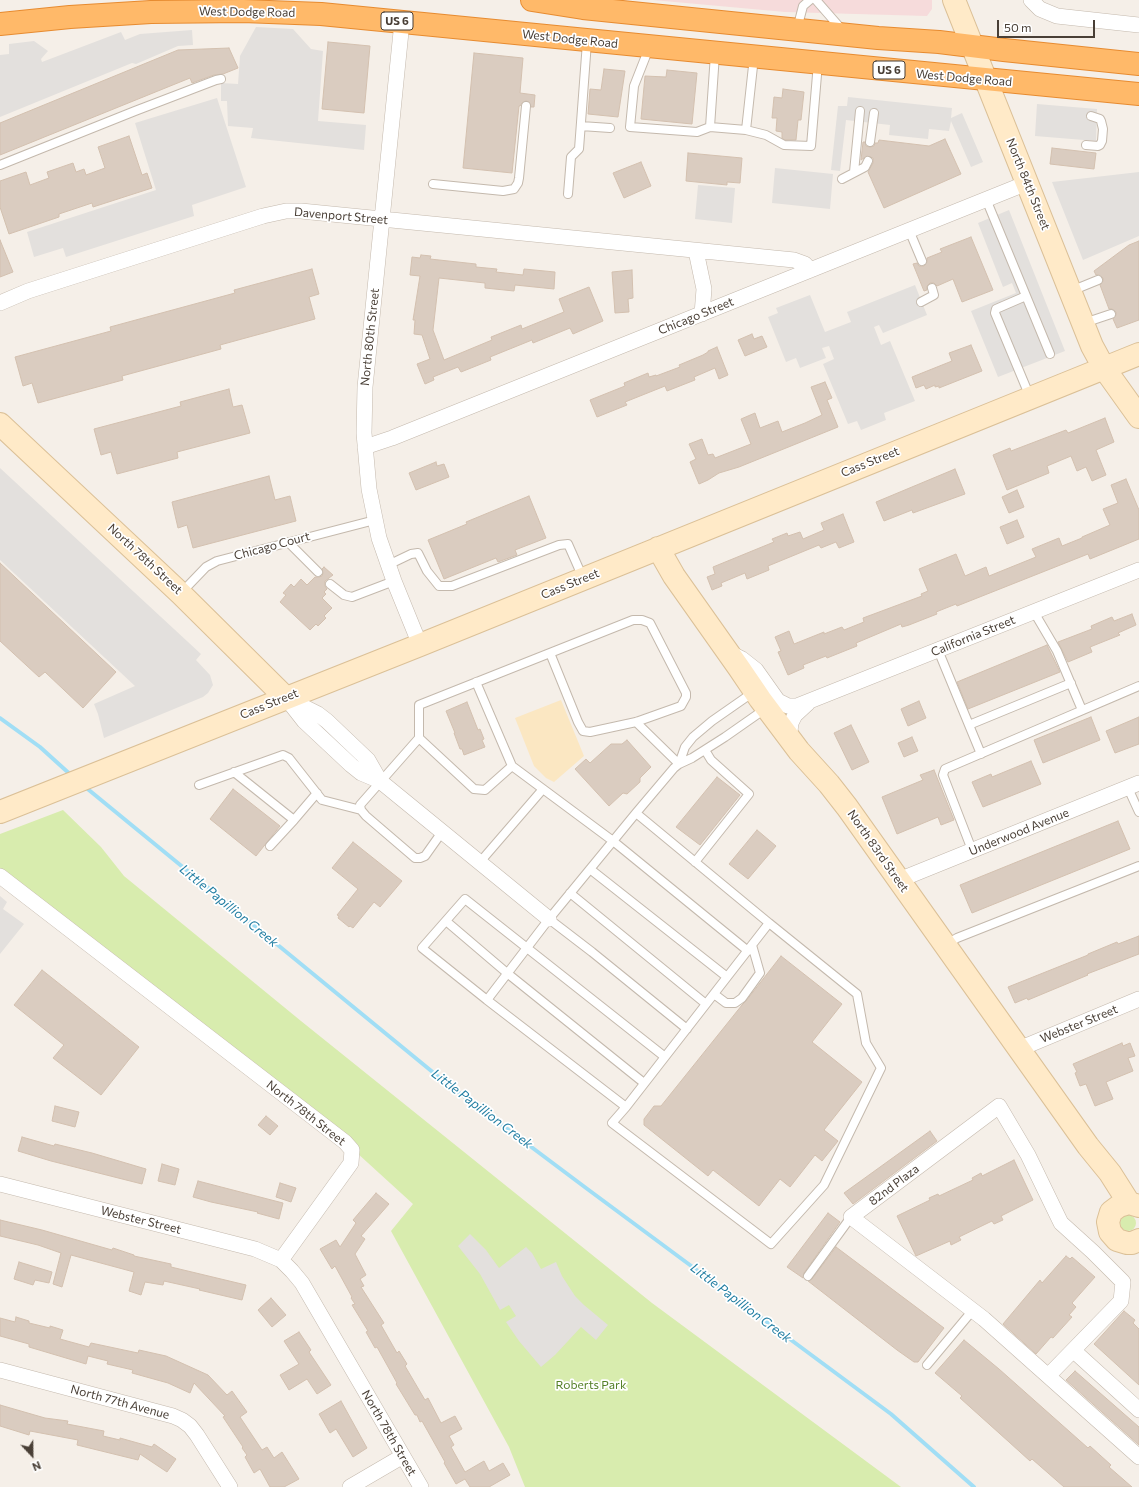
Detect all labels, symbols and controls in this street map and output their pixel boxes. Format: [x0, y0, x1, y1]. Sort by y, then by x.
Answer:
street label: West Dodge Road [199, 4, 295, 20]
road number: US 6 [381, 12, 413, 30]
scale bar [999, 12, 1097, 38]
text: 50 m [1004, 20, 1032, 34]
street label: West Dodge Road [521, 27, 619, 51]
road number: US 6 [873, 61, 905, 79]
street label: West Dodge Road [915, 67, 1013, 89]
street label: North 84th Street [1003, 136, 1053, 232]
street label: Davenport Street [293, 205, 389, 227]
street label: North 80th Street [358, 287, 382, 387]
street label: Chicago Street [656, 294, 736, 338]
street label: Cass Street [839, 444, 901, 480]
street label: North 78th Street [105, 521, 185, 597]
street label: Chicago Court [232, 529, 312, 563]
street label: Cass Street [539, 566, 601, 602]
street label: California Street [929, 613, 1017, 659]
street label: Cass Street [238, 686, 300, 722]
street label: Underwood Avenue [967, 805, 1071, 859]
street label: North 83rd Street [844, 807, 912, 895]
water label: Little Papillion Creek [177, 861, 281, 951]
street label: Webster Street [1038, 1002, 1120, 1046]
water label: Little Papillion Creek [428, 1066, 536, 1152]
street label: North 78th Street [263, 1078, 349, 1148]
street label: 82nd Plaza [866, 1161, 922, 1209]
street label: Webster Street [99, 1203, 183, 1237]
water label: Little Papillion Creek [687, 1260, 795, 1346]
park label: Roberts Park [556, 1378, 626, 1392]
street label: North 77th Avenue [69, 1382, 171, 1422]
street label: North 78th Street [359, 1388, 419, 1478]
north arrow [12, 1435, 52, 1475]
text: N [30, 1459, 43, 1474]

